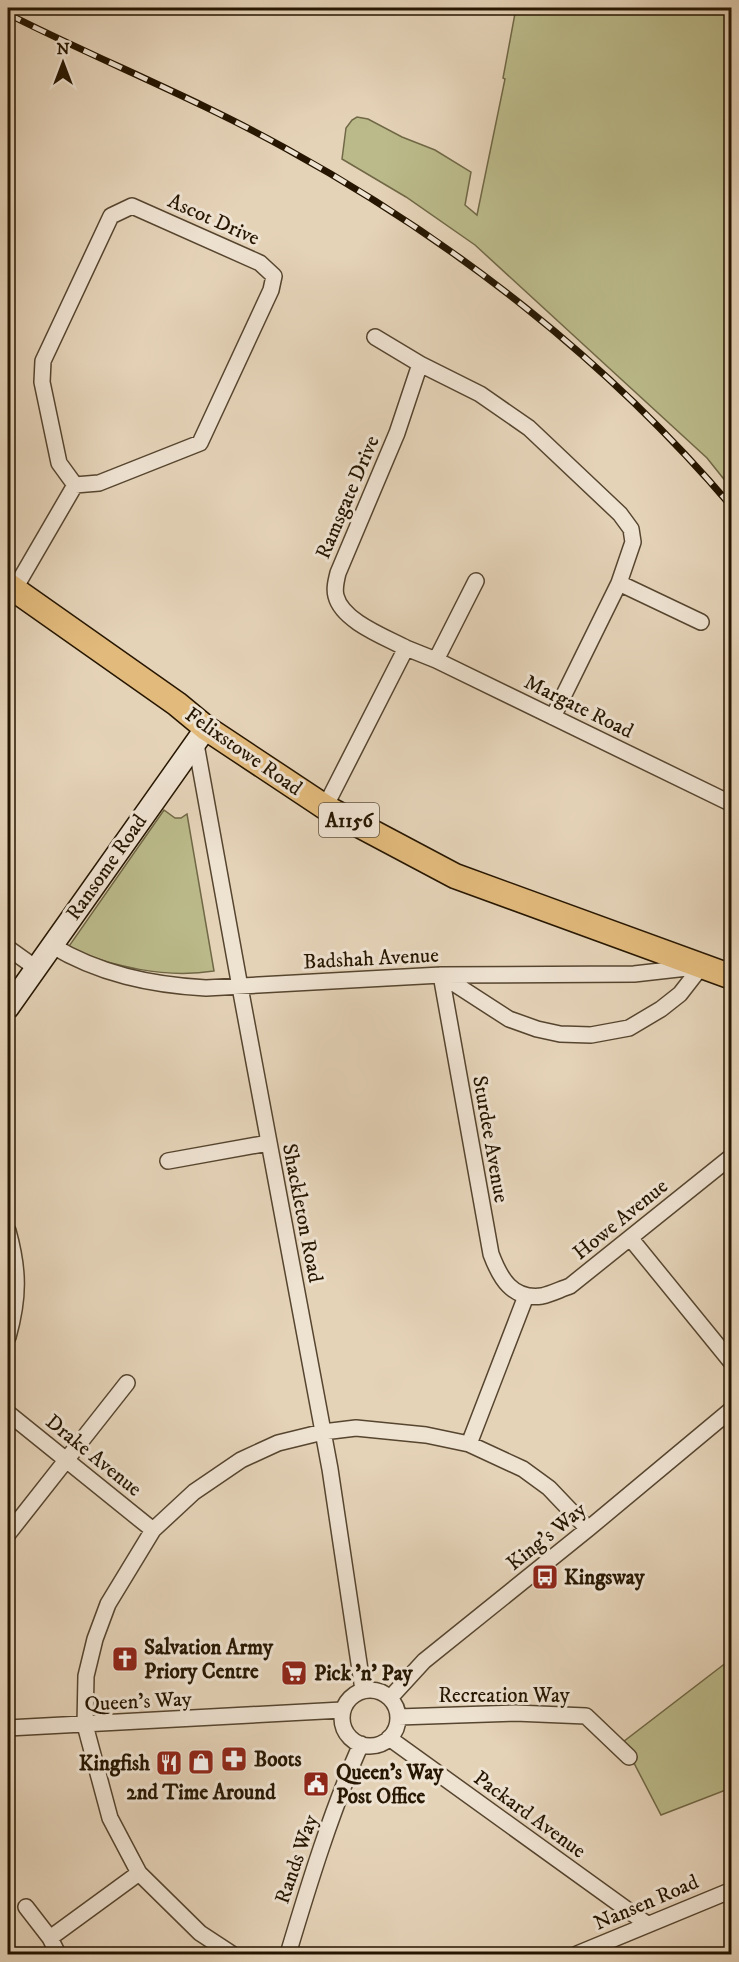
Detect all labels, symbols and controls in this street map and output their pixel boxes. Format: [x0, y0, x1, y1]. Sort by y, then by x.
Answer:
north arrow [33, 33, 93, 93]
text: N [56, 39, 70, 59]
street label: Ascot Drive [164, 188, 264, 252]
street label: Ramsgate Drive [310, 432, 386, 563]
street label: Margate Road [520, 669, 638, 745]
street label: Felixstowe Road [180, 702, 307, 802]
road number: A1156 [319, 803, 379, 837]
street label: Ransome Road [61, 809, 153, 926]
street label: Badshah Avenue [303, 942, 440, 976]
street label: Sturdee Avenue [466, 1074, 514, 1205]
street label: Shackleton Road [276, 1141, 328, 1285]
street label: Howe Avenue [568, 1173, 674, 1266]
street label: Drake Avenue [40, 1409, 147, 1503]
street label: King's Way [502, 1496, 593, 1577]
bus stop icon: Kingsway [530, 1562, 560, 1592]
place label: Kingsway [564, 1565, 646, 1591]
place label: Salvation Army Priory Centre [144, 1635, 274, 1685]
church icon: Salvation Army Priory Centre [110, 1644, 140, 1674]
supermarket icon: Pick 'n' Pay [279, 1658, 309, 1688]
place label: Pick 'n' Pay [314, 1661, 413, 1687]
street label: Recreation Way [438, 1683, 571, 1709]
street label: Queen's Way [84, 1686, 193, 1718]
pharmacy icon: Boots [219, 1744, 249, 1774]
shop icon: 2nd Time Around [186, 1747, 216, 1777]
place label: Boots [254, 1747, 301, 1773]
restaurant icon: Kingfish [154, 1748, 184, 1778]
place label: Kingfish [79, 1751, 151, 1777]
place label: Queen's Way Post Office [336, 1760, 444, 1810]
street label: Packard Avenue [468, 1765, 591, 1865]
public building icon: Queen's Way Post Office [301, 1769, 331, 1799]
place label: 2nd Time Around [126, 1780, 276, 1806]
street label: Rands Way [270, 1810, 325, 1907]
street label: Nansen Road [590, 1869, 703, 1937]

